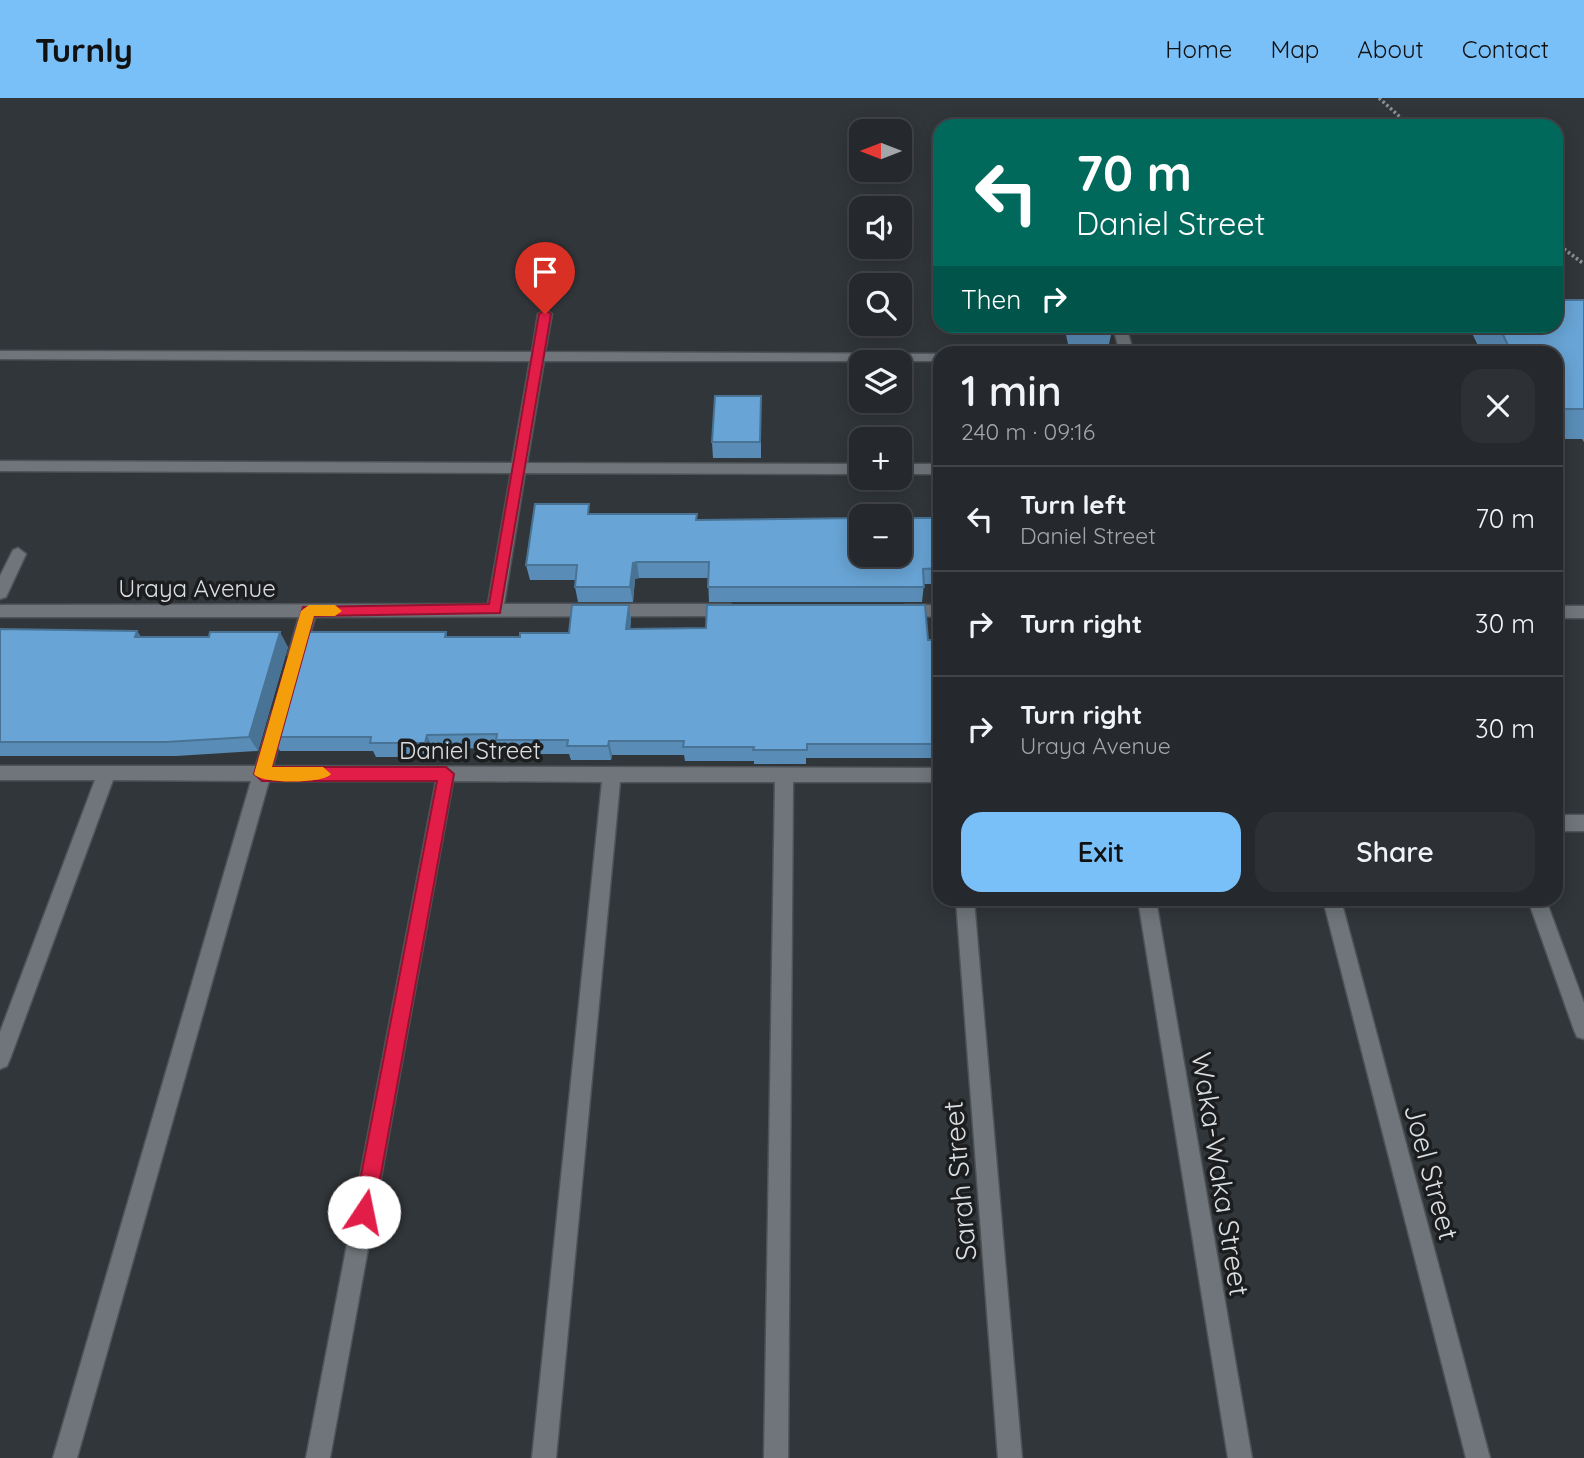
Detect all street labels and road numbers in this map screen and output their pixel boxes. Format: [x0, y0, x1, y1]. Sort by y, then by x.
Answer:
street label: Uraya Avenue [118, 573, 276, 603]
street label: Daniel Street [399, 735, 541, 765]
street label: Waka-Waka Street [1184, 1050, 1258, 1298]
street label: Sarah Street [935, 1100, 983, 1262]
street label: Joel Street [1397, 1100, 1467, 1244]

